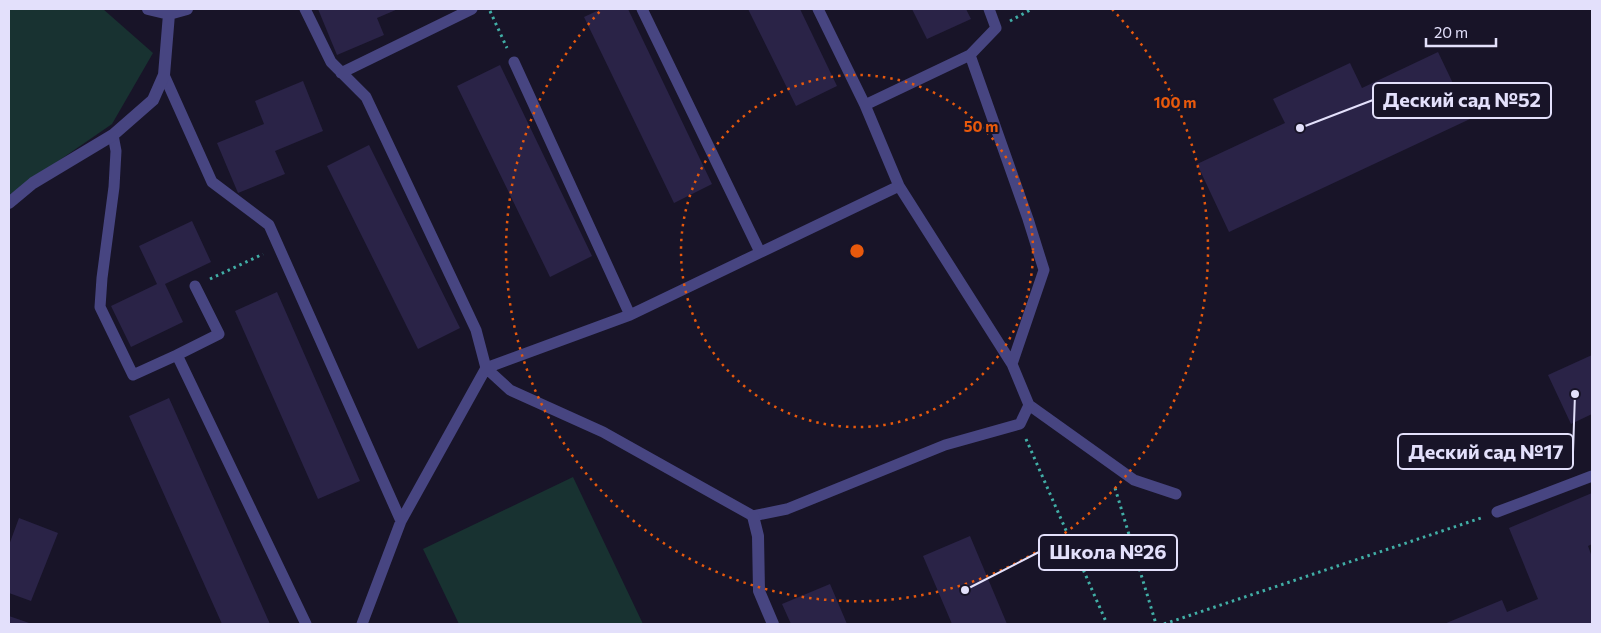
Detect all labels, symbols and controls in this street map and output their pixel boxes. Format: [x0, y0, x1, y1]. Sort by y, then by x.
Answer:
scale bar [1426, 15, 1496, 47]
text: 20 m [1434, 23, 1468, 41]
callout: Деский сад №52 [1373, 83, 1551, 118]
text: Деский сад №52 [1383, 87, 1541, 111]
text: 100 m [1154, 93, 1196, 111]
text: 50 m [964, 117, 998, 135]
centre of rings [848, 242, 866, 260]
callout: Деский сад №17 [1398, 434, 1573, 469]
text: Деский сад №17 [1409, 439, 1563, 463]
callout: Школа №26 [1039, 535, 1177, 570]
text: Школа №26 [1049, 539, 1167, 563]

